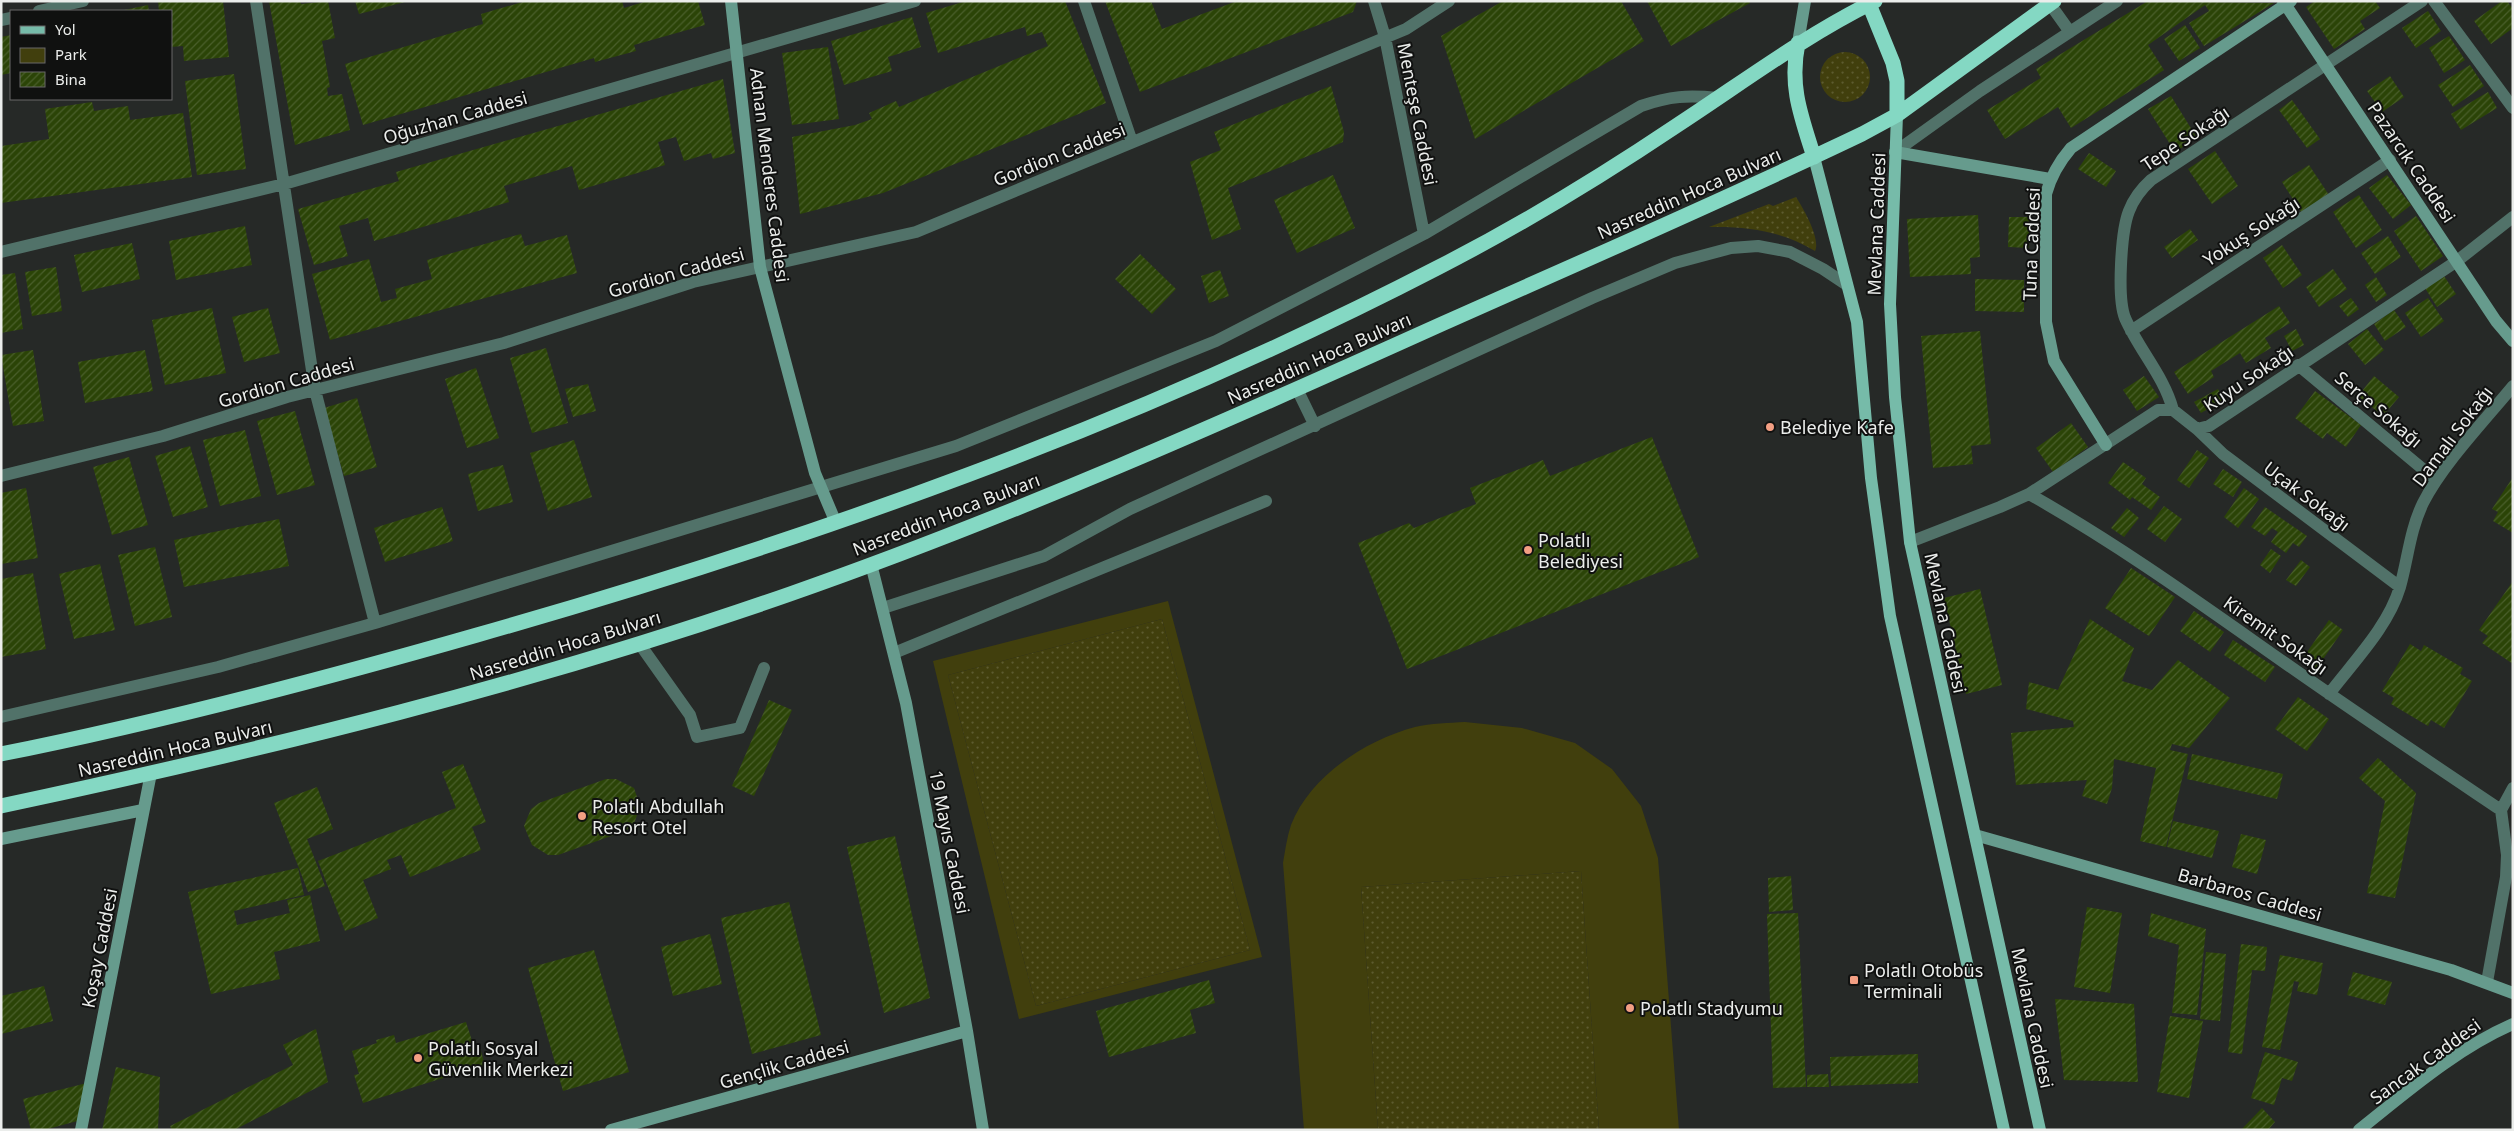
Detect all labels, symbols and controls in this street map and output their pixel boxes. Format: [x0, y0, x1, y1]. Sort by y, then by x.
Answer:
legend [10, 10, 172, 100]
text: Yol [55, 19, 76, 39]
street label: Menteşe Caddesi [1392, 41, 1444, 187]
text: Park [55, 44, 87, 64]
street label: Adnan Menderes Caddesi [745, 66, 795, 284]
text: Bina [55, 69, 86, 89]
street label: Oğuzhan Caddesi [380, 85, 530, 149]
street label: Pazarcık Caddesi [2363, 97, 2461, 227]
street label: Tepe Sokağı [2136, 100, 2234, 176]
street label: Gordion Caddesi [989, 117, 1129, 191]
street label: Nasreddin Hoca Bulvarı [1593, 142, 1785, 244]
street label: Mevlana Caddesi [1862, 152, 1890, 296]
street label: Tuna Caddesi [2017, 187, 2045, 301]
street label: Yokuş Sokağı [2198, 191, 2304, 271]
street label: Gordion Caddesi [605, 241, 747, 303]
street label: Nasreddin Hoca Bulvarı [1223, 307, 1415, 409]
street label: Kuyu Sokağı [2198, 339, 2298, 417]
street label: Gordion Caddesi [215, 351, 357, 413]
street label: Serçe Sokağı [2330, 365, 2428, 453]
street label: Damalı Sokağı [2406, 381, 2498, 491]
place label: Belediye Kafe [1780, 415, 1894, 439]
marker: Belediye Kafe [1764, 421, 1776, 433]
street label: Uçak Sokağı [2259, 456, 2355, 536]
street label: Nasreddin Hoca Bulvarı [849, 467, 1043, 561]
place label: Polatlı Belediyesi [1538, 528, 1623, 573]
marker: Polatlı Belediyesi [1522, 544, 1534, 556]
street label: Mevlana Caddesi [1919, 551, 1973, 695]
street label: Kiremit Sokağı [2219, 590, 2333, 680]
street label: Nasreddin Hoca Bulvarı [467, 604, 663, 686]
street label: Nasreddin Hoca Bulvarı [76, 714, 274, 782]
street label: 19 Mayıs Caddesi [924, 768, 976, 916]
place label: Polatlı Abdullah Resort Otel [592, 794, 724, 839]
marker: Polatlı Abdullah Resort Otel [576, 810, 588, 822]
street label: Barbaros Caddesi [2175, 862, 2325, 926]
street label: Koşay Caddesi [76, 886, 122, 1010]
street label: Mevlana Caddesi [2006, 946, 2060, 1090]
place label: Polatlı Otobüs Terminali [1864, 958, 1983, 1003]
marker: Polatlı Otobüs Terminali [1848, 974, 1860, 986]
place label: Polatlı Stadyumu [1640, 996, 1783, 1020]
marker: Polatlı Stadyumu [1624, 1002, 1636, 1014]
street label: Sancak Caddesi [2365, 1013, 2485, 1109]
street label: Gençlik Caddesi [716, 1034, 852, 1094]
place label: Polatlı Sosyal Güvenlik Merkezi [428, 1036, 573, 1081]
marker: Polatlı Sosyal Güvenlik Merkezi [412, 1052, 424, 1064]

